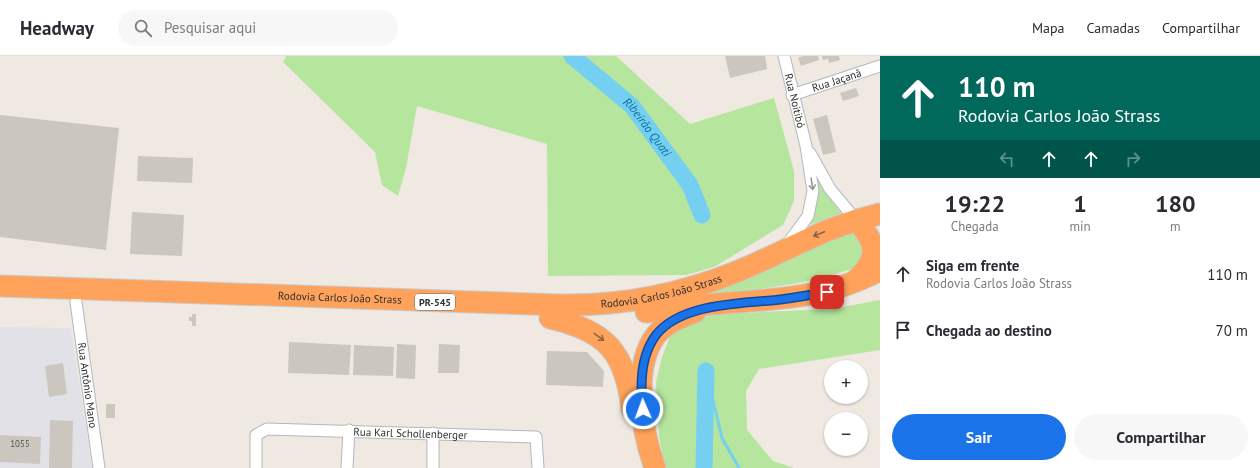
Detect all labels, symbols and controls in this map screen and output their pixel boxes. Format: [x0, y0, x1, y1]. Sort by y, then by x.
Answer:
search box [118, 10, 398, 46]
text: Headway [20, 16, 94, 40]
icon: search [132, 17, 154, 39]
text: Pesquisar aqui [164, 18, 256, 37]
text: Mapa [1032, 19, 1065, 37]
text: Camadas [1087, 19, 1140, 37]
text: Compartilhar [1162, 19, 1240, 37]
street label: Rua Jaçanã [810, 66, 863, 95]
text: 110 m [958, 68, 1035, 105]
street label: Rua Noitibó [782, 72, 808, 129]
icon: ahead [892, 72, 944, 124]
water label: Ribeirão Quati [620, 94, 675, 160]
text: Rodovia Carlos João Strass [958, 104, 1160, 127]
icon: left [996, 148, 1018, 170]
icon: ahead [1038, 148, 1060, 170]
icon: ahead [1080, 148, 1102, 170]
icon: right [1122, 148, 1144, 170]
one-way arrow [808, 177, 816, 190]
text: 19:22 [944, 188, 1005, 219]
text: 1 [1073, 188, 1087, 219]
text: 180 [1155, 188, 1196, 219]
text: Chegada [951, 218, 999, 235]
text: min [1069, 218, 1091, 235]
text: m [1170, 218, 1181, 235]
one-way arrow [814, 231, 826, 238]
text: Siga em frente [926, 256, 1019, 275]
icon: ahead [892, 263, 914, 285]
text: 110 m [1207, 265, 1248, 284]
street label: Rodovia Carlos João Strass [600, 271, 724, 311]
pin [810, 275, 844, 309]
text: Rodovia Carlos João Strass [926, 275, 1072, 292]
icon: arrive [816, 281, 838, 303]
street label: Rodovia Carlos João Strass [278, 288, 402, 307]
road number: PR-545 [415, 294, 455, 310]
icon: arrive [892, 319, 914, 341]
text: Chegada ao destino [926, 321, 1052, 340]
text: 70 m [1215, 321, 1248, 340]
one-way arrow [593, 333, 604, 341]
street label: Rua Antônio Mano [75, 341, 100, 429]
map controls [824, 360, 868, 456]
button: + [824, 360, 868, 404]
position arrow [622, 388, 664, 430]
button: − [824, 412, 868, 456]
button: Sair [892, 414, 1066, 460]
button: Compartilhar [1074, 414, 1248, 460]
street label: Rua Karl Schollenberger [353, 425, 468, 442]
house number: 1055 [10, 438, 30, 449]

